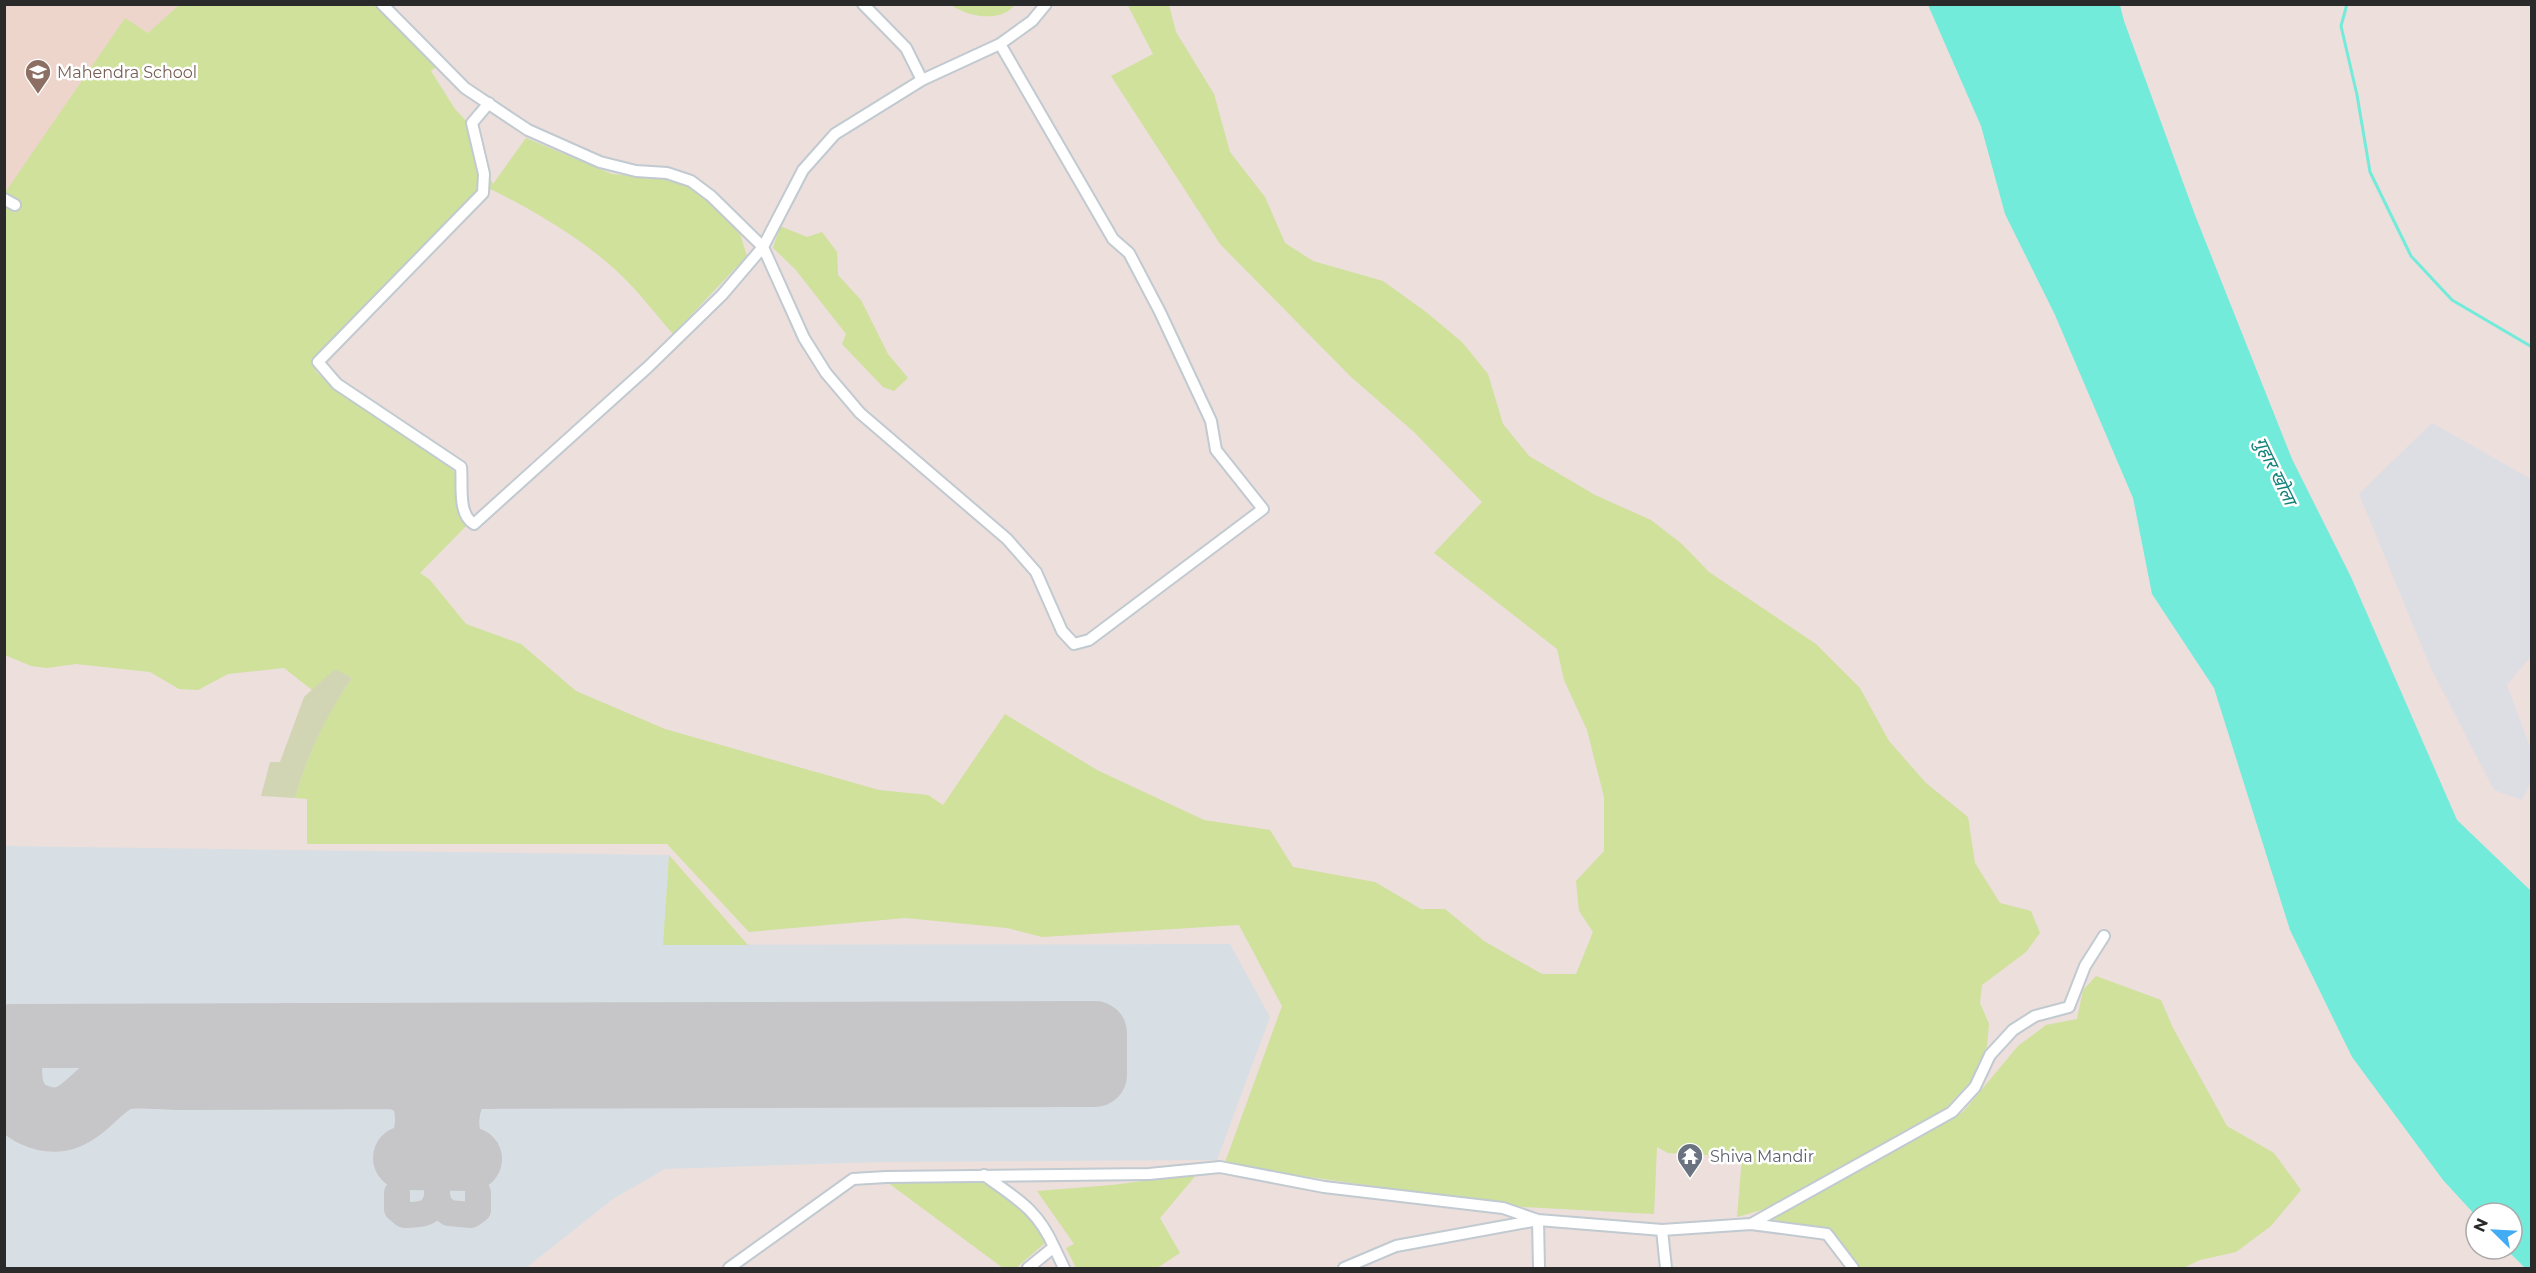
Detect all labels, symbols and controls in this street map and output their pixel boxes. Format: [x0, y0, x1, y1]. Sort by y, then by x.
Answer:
school or university icon: Mahendra School [23, 57, 53, 95]
place label: Mahendra School [57, 63, 197, 82]
water label: गुहार खोला [2249, 434, 2302, 511]
temple icon: Shiva Mandir [1675, 1141, 1705, 1179]
place label: Shiva Mandir [1710, 1147, 1814, 1166]
north arrow [2464, 1201, 2524, 1261]
text: N [2469, 1215, 2492, 1235]

